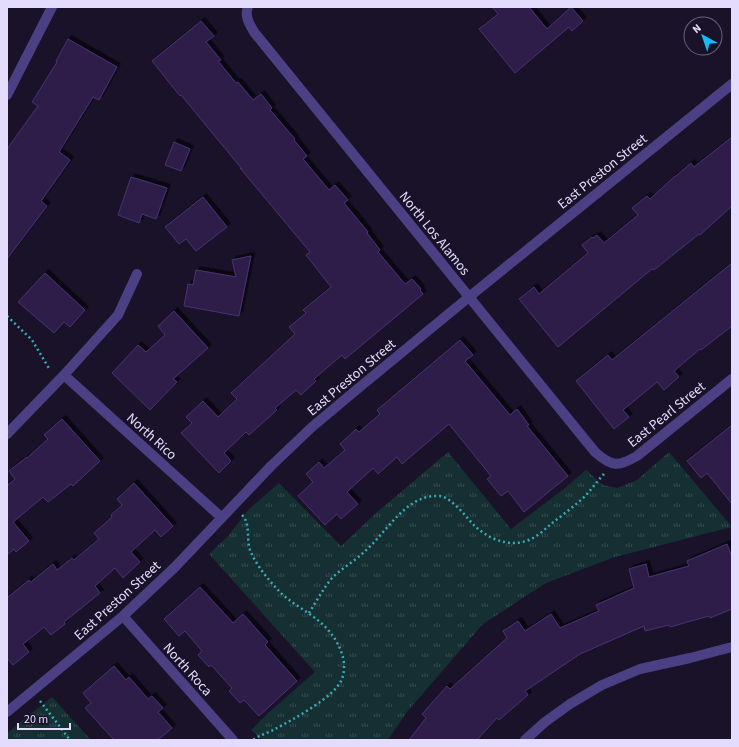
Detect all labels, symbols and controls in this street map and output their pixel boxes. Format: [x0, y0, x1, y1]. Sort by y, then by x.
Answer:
north arrow [683, 16, 723, 56]
text: N [689, 21, 705, 37]
street label: East Preston Street [553, 129, 652, 214]
street label: North Los Alamos [394, 187, 474, 280]
street label: East Preston Street [303, 334, 401, 421]
street label: East Pearl Street [623, 377, 710, 453]
street label: North Rico [122, 409, 181, 465]
street label: East Preston Street [70, 556, 166, 645]
street label: North Roca [158, 639, 217, 701]
scale bar [18, 705, 70, 731]
text: 20 m [24, 711, 48, 728]

